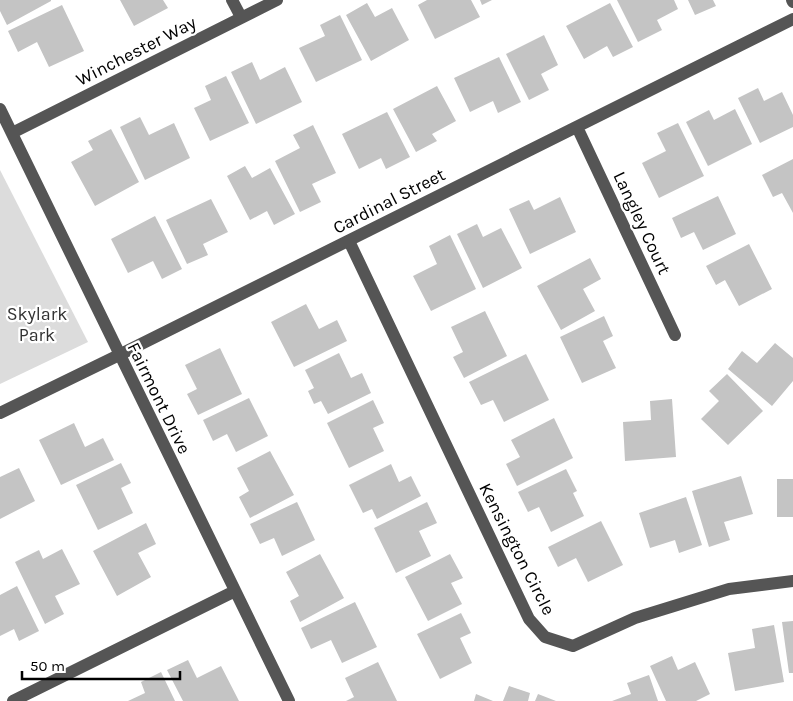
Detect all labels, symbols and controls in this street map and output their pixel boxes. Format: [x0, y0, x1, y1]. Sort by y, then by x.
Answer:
street label: Winchester Way [72, 11, 200, 91]
street label: Cardinal Street [329, 163, 449, 239]
street label: Langley Court [609, 168, 676, 278]
park label: Skylark Park [7, 303, 67, 346]
street label: Fairmont Drive [123, 339, 195, 457]
street label: Kensington Circle [474, 479, 560, 619]
scale bar [22, 648, 180, 680]
text: 50 m [30, 657, 65, 675]

